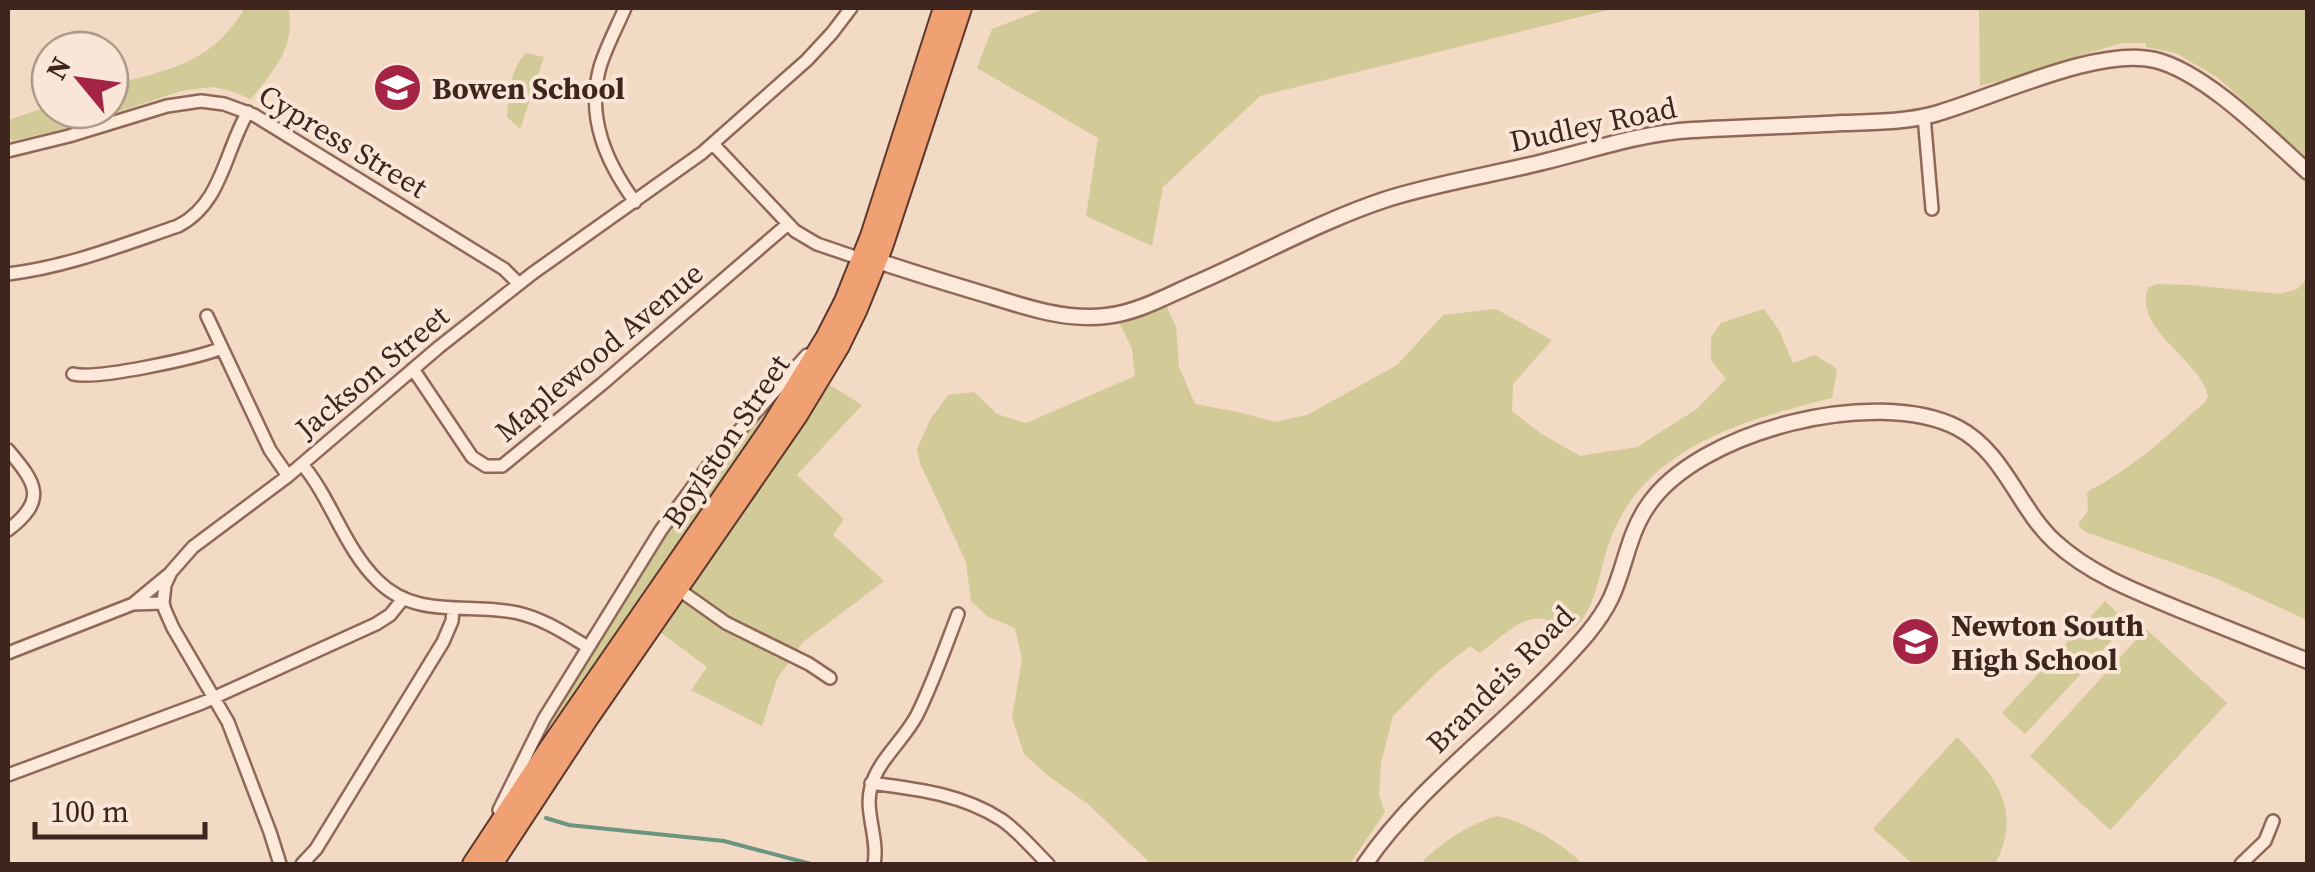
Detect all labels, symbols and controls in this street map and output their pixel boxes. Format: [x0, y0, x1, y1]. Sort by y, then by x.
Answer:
north arrow [30, 30, 130, 130]
text: N [37, 50, 80, 86]
school or university icon: Bowen School [371, 62, 423, 114]
place label: Bowen School [432, 68, 625, 109]
street label: Cypress Street [251, 74, 435, 208]
street label: Dudley Road [1506, 86, 1680, 162]
street label: Maplewood Avenue [486, 253, 712, 451]
street label: Jackson Street [286, 296, 458, 449]
street label: Boylston Street [653, 346, 799, 536]
street label: Brandeis Road [1417, 596, 1583, 762]
place label: Newton South High School [1951, 605, 2144, 680]
school or university icon: Newton South High School [1890, 616, 1942, 668]
scale bar [35, 777, 205, 839]
text: 100 m [50, 791, 129, 832]

